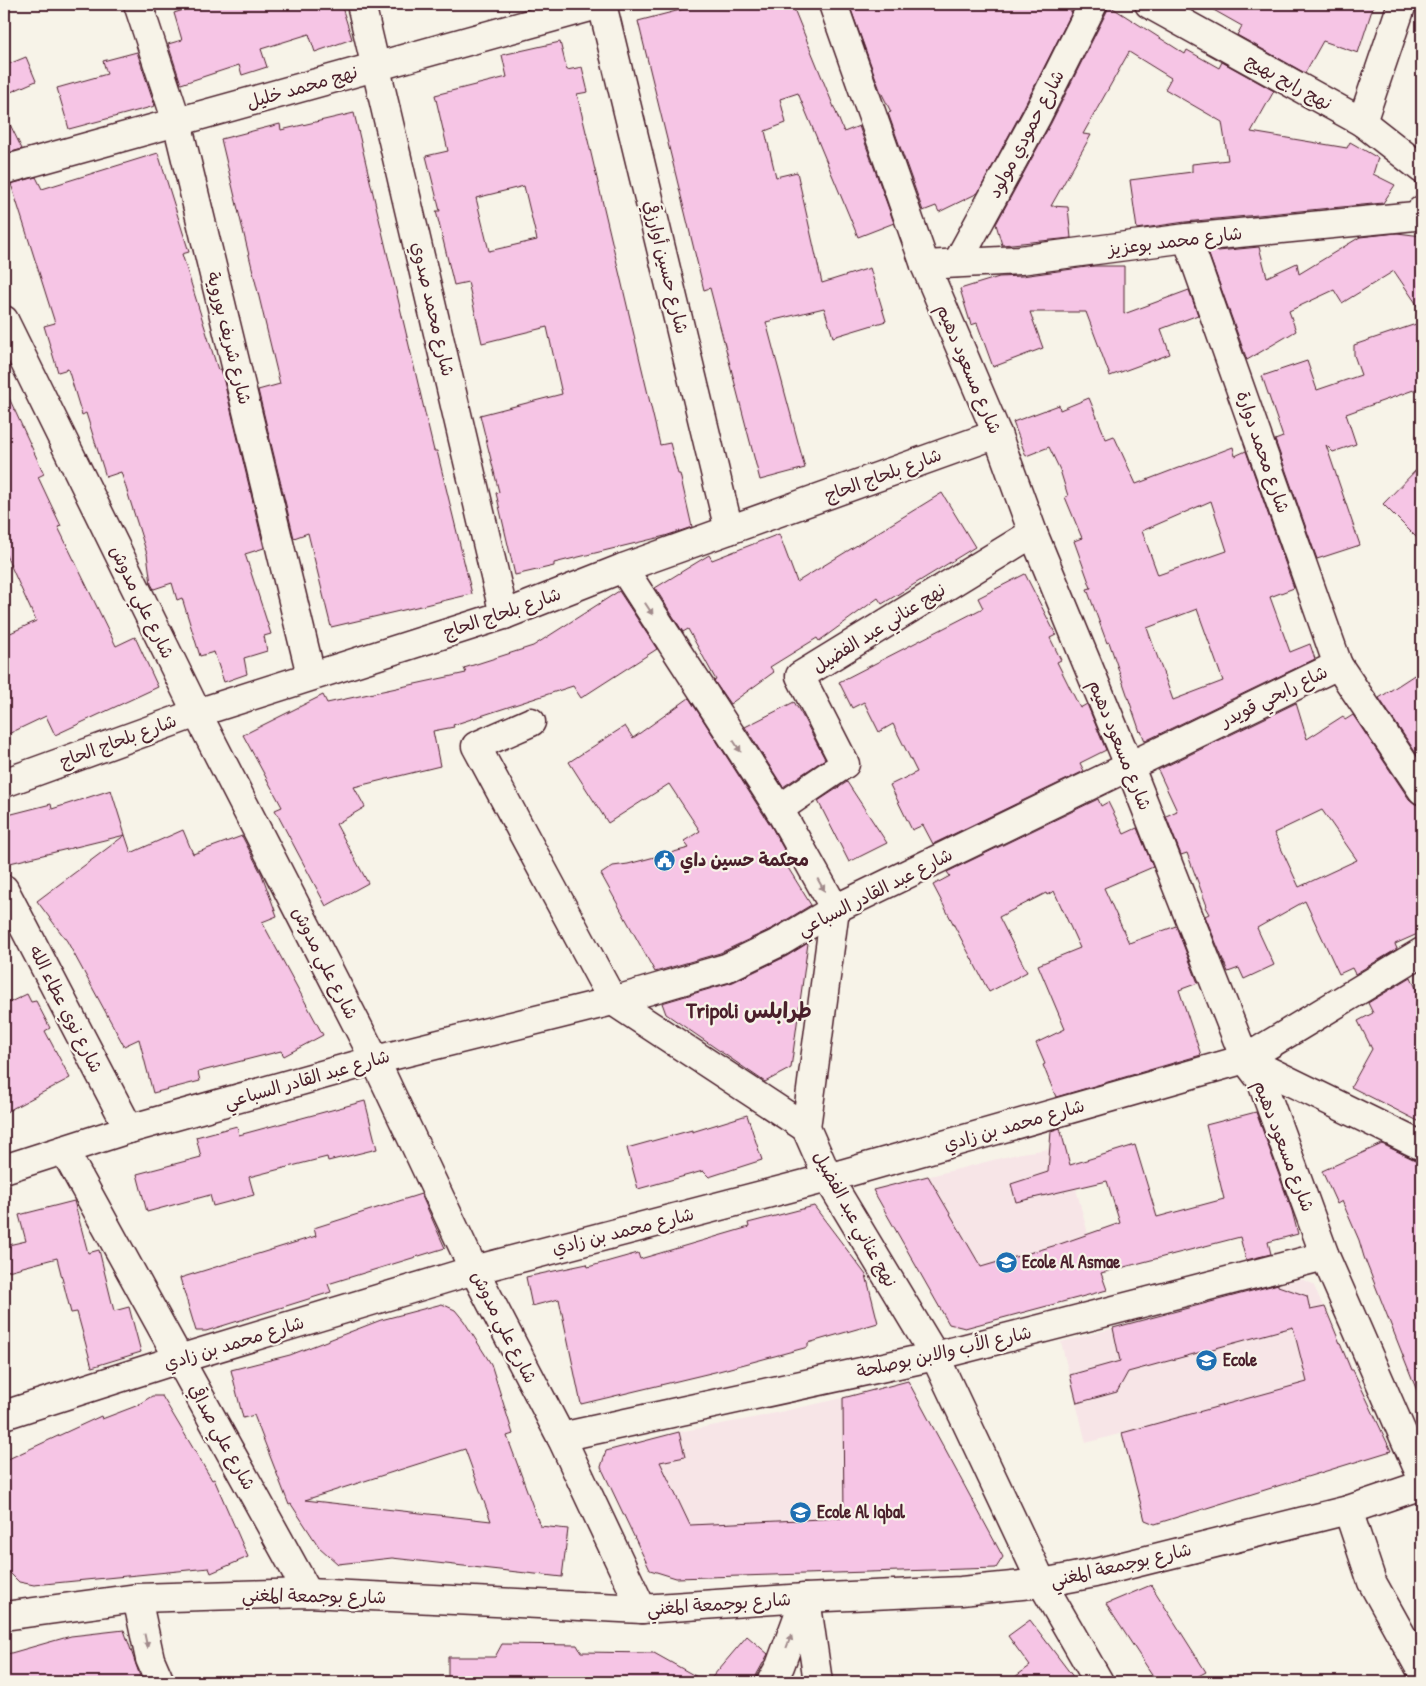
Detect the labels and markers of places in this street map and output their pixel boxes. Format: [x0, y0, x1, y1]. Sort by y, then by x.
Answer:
place label: محكمة حسين داي [680, 847, 809, 874]
public building icon: محكمة حسين داي [652, 848, 676, 872]
place label: Ecole Al Asmae [1022, 1249, 1121, 1274]
school or university icon: Ecole Al Asmae [994, 1250, 1018, 1274]
place label: Ecole [1223, 1347, 1258, 1372]
school or university icon: Ecole [1195, 1348, 1219, 1372]
place label: Ecole Al Iqbal [817, 1499, 906, 1525]
school or university icon: Ecole Al Iqbal [789, 1500, 813, 1524]

